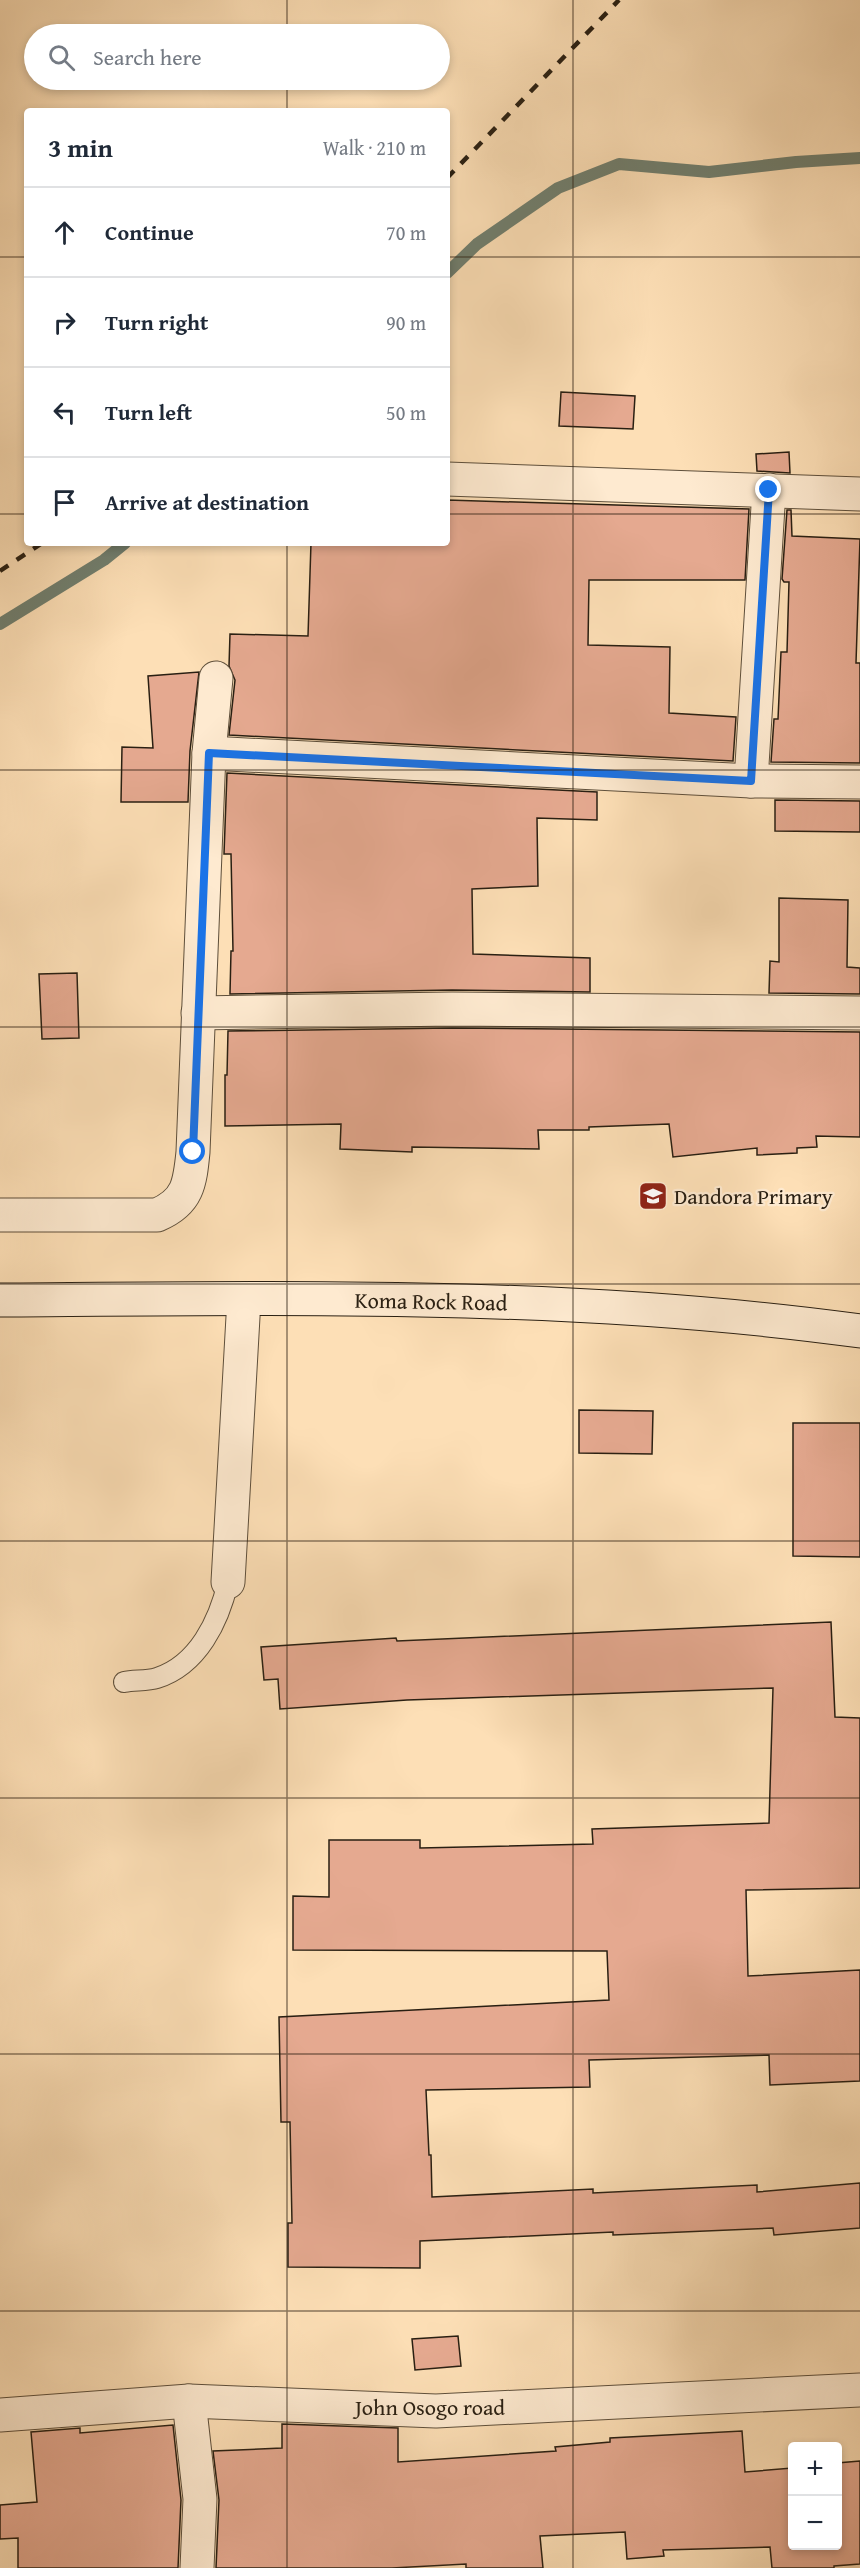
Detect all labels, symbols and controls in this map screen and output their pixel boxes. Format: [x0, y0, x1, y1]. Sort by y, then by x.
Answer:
search box [24, 24, 450, 90]
icon: search [45, 41, 78, 74]
text: Search here [93, 41, 202, 73]
text: 3 min [48, 128, 113, 167]
text: Walk · 210 m [323, 133, 426, 162]
icon: ahead [48, 216, 81, 249]
text: Continue [105, 216, 194, 248]
text: 70 m [386, 218, 426, 247]
icon: right [48, 306, 81, 339]
text: Turn right [105, 306, 208, 338]
text: 90 m [386, 308, 426, 337]
icon: left [48, 396, 81, 429]
text: Turn left [105, 396, 192, 428]
text: 50 m [386, 398, 426, 427]
route end [755, 476, 781, 502]
icon: arrive [48, 486, 81, 519]
text: Arrive at destination [105, 486, 309, 518]
route start [179, 1138, 205, 1164]
school or university icon: Dandora Primary [637, 1180, 669, 1212]
place label: Dandora Primary [674, 1180, 833, 1212]
street label: Koma Rock Road [354, 1284, 508, 1318]
street label: John Osogo road [352, 2391, 505, 2423]
map controls [788, 2442, 842, 2550]
button: + [788, 2442, 842, 2496]
button: − [788, 2496, 842, 2550]

